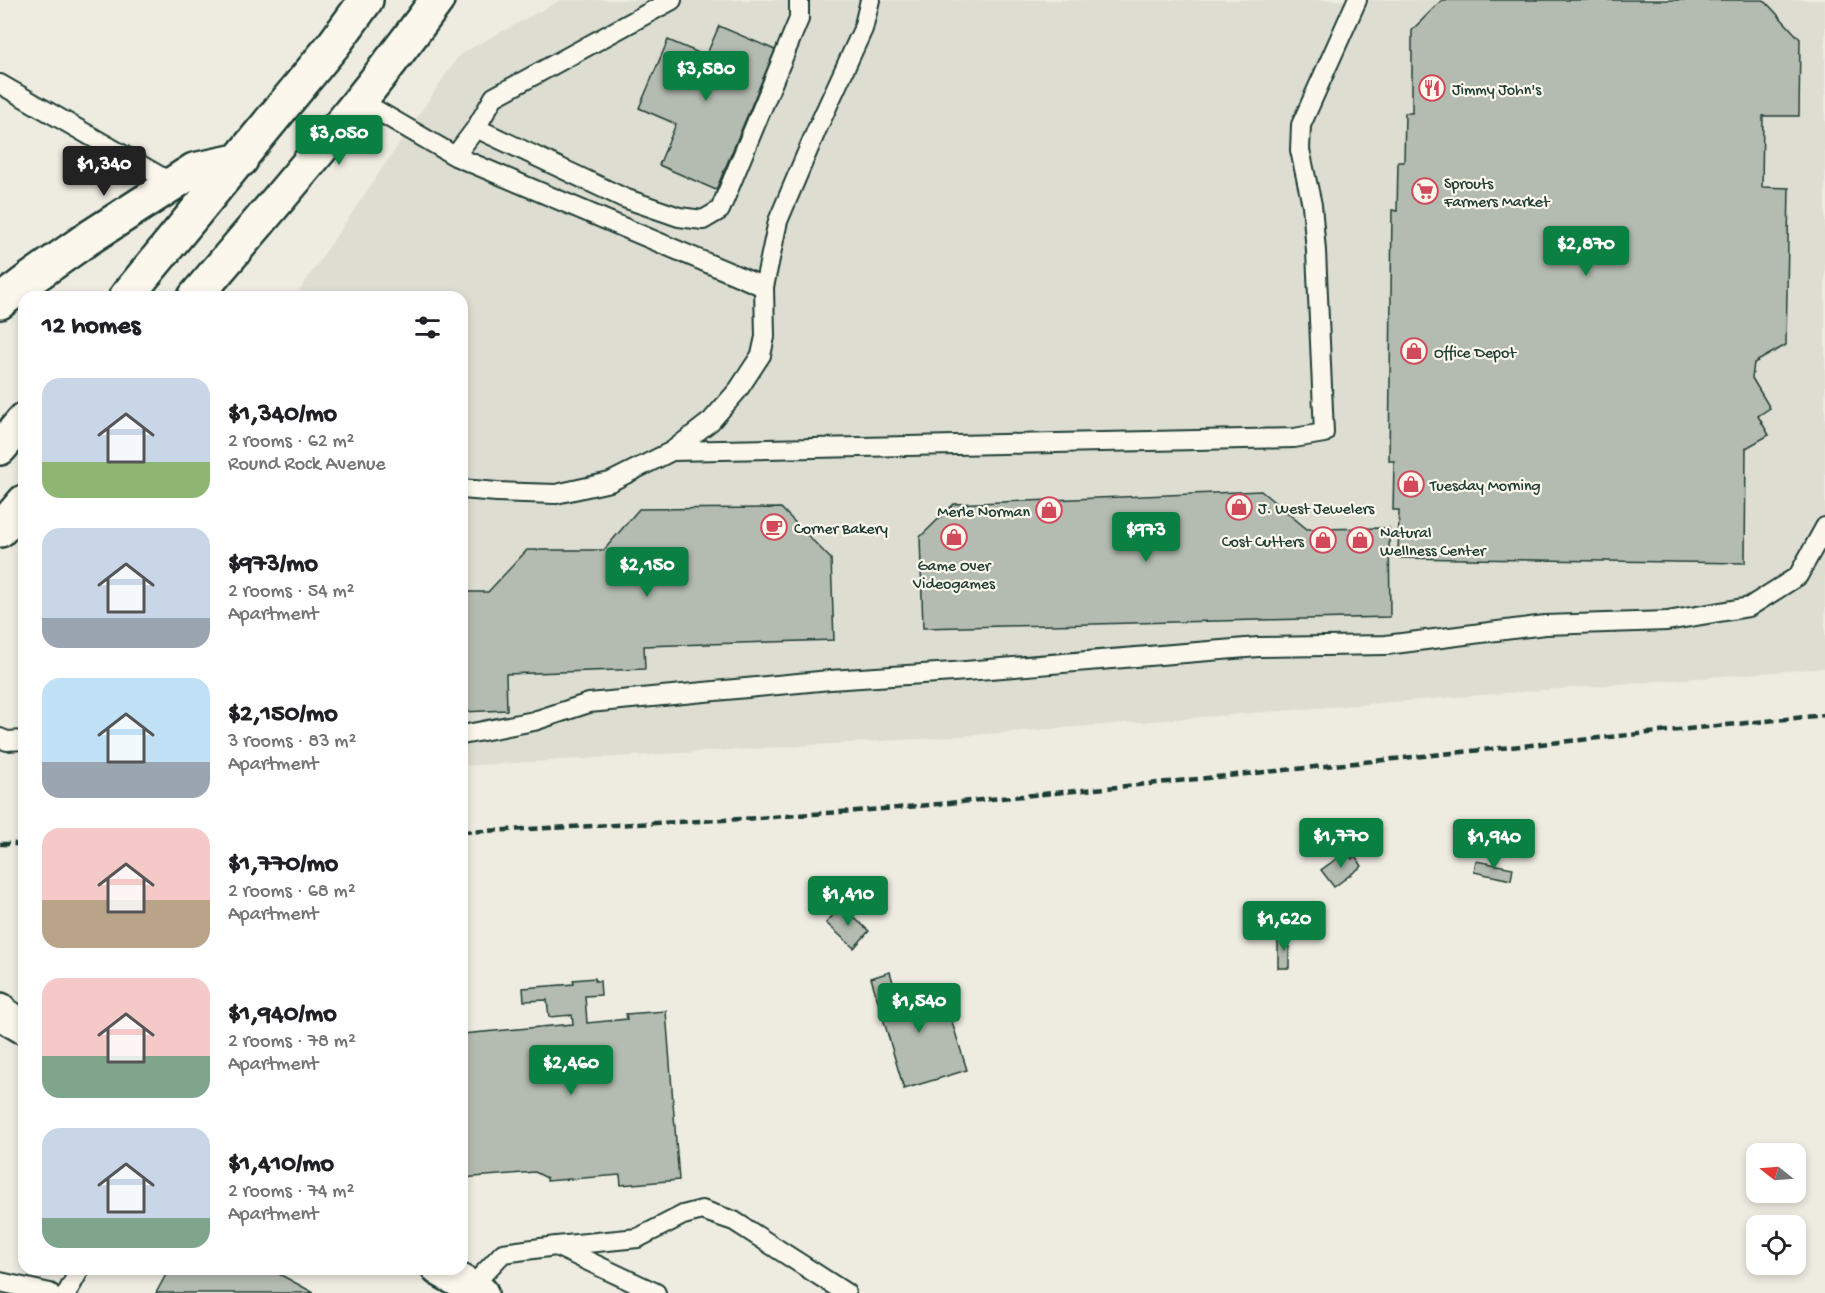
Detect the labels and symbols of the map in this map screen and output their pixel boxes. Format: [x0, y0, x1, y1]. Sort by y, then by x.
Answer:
pin: $3,580 [657, 51, 755, 102]
restaurant icon: Jimmy John's [1417, 73, 1447, 103]
place label: Jimmy John's [1452, 82, 1542, 101]
pin: $3,050 [290, 115, 388, 166]
pin: $1,340 [55, 146, 153, 197]
supermarket icon: Sprouts Farmers Market [1410, 176, 1440, 206]
place label: Sprouts Farmers Market [1443, 176, 1551, 213]
pin: $2,870 [1537, 226, 1635, 277]
shop icon: Office Depot [1399, 336, 1429, 366]
place label: Office Depot [1434, 345, 1517, 364]
shop icon: Tuesday Morning [1396, 469, 1426, 499]
place label: Tuesday Morning [1429, 478, 1541, 497]
shop icon: J. West Jewelers [1224, 492, 1254, 522]
shop icon: Merle Norman [1034, 495, 1064, 525]
place label: J. West Jewelers [1258, 501, 1375, 520]
place label: Merle Norman [937, 504, 1030, 523]
cafe icon: Corner Bakery [759, 512, 789, 542]
pin: $973 [1110, 512, 1182, 563]
place label: Corner Bakery [794, 521, 888, 540]
shop icon: Game Over Videogames [939, 522, 969, 552]
shop icon: Cost Cutters [1308, 525, 1338, 555]
shop icon: Natural Wellness Center [1345, 525, 1375, 555]
place label: Natural Wellness Center [1380, 525, 1487, 562]
place label: Cost Cutters [1222, 534, 1305, 553]
pin: $2,150 [598, 547, 696, 598]
place label: Game Over Videogames [912, 558, 996, 595]
pin: $1,770 [1292, 818, 1390, 869]
pin: $1,940 [1445, 819, 1543, 870]
pin: $1,410 [799, 876, 897, 927]
pin: $1,620 [1235, 901, 1333, 952]
pin: $1,540 [870, 983, 968, 1034]
pin: $2,460 [522, 1045, 620, 1096]
north arrow [1746, 1143, 1806, 1203]

